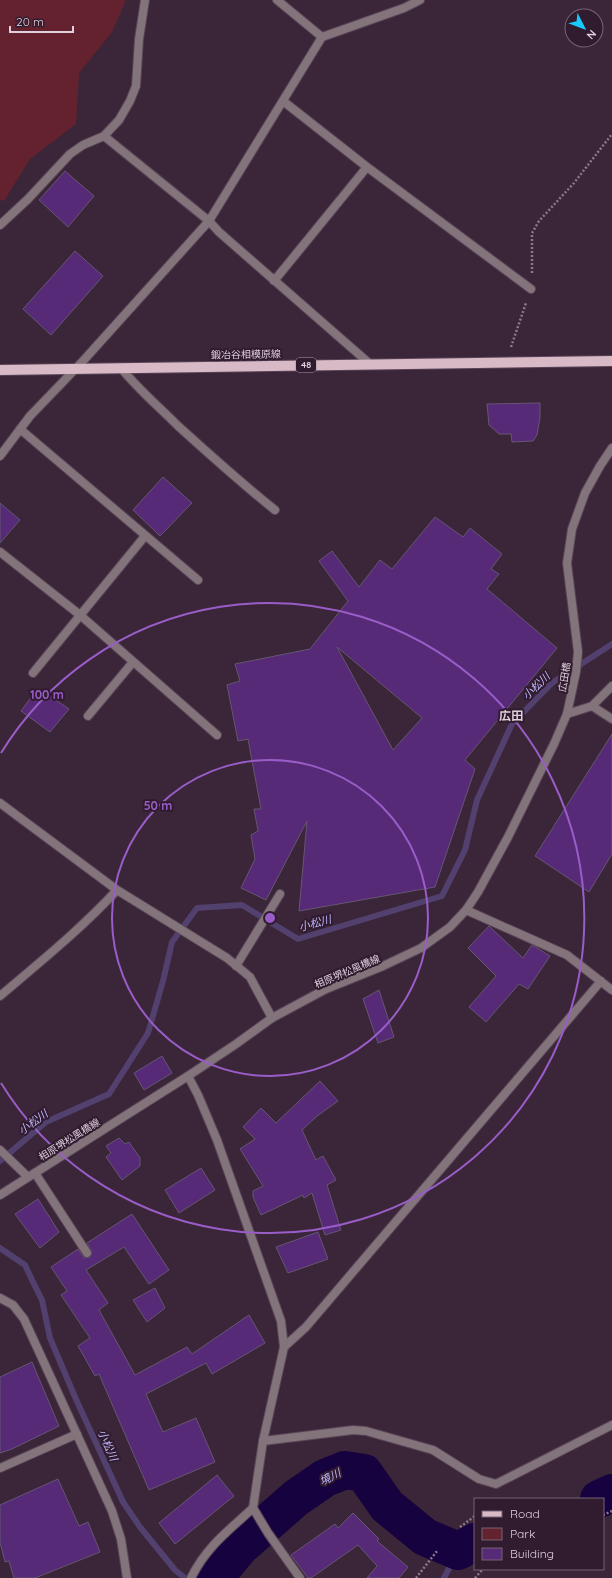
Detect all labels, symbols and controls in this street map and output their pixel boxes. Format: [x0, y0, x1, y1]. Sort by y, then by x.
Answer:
scale bar [10, 8, 73, 34]
north arrow [564, 8, 604, 48]
text: 20 m [16, 14, 44, 29]
text: N [584, 27, 599, 42]
street label: 鍛冶谷相模原線 [211, 347, 281, 362]
road number: 48 [296, 358, 316, 372]
street label: 広田橋 [556, 661, 573, 693]
water label: 小松川 [519, 669, 553, 702]
text: 100 m [30, 687, 64, 702]
district label: 広田 [499, 708, 523, 723]
text: 50 m [144, 798, 172, 813]
centre of rings [263, 911, 277, 925]
water label: 小松川 [297, 912, 334, 934]
street label: 相原堺松風橋線 [312, 952, 382, 991]
water label: 小松川 [16, 1106, 51, 1137]
street label: 相原堺松風橋線 [36, 1115, 102, 1163]
water label: 小松川 [95, 1427, 122, 1464]
water label: 境川 [317, 1465, 344, 1488]
legend [474, 1498, 604, 1570]
text: Road [510, 1506, 540, 1521]
text: Park [510, 1526, 535, 1541]
text: Building [510, 1546, 554, 1561]

